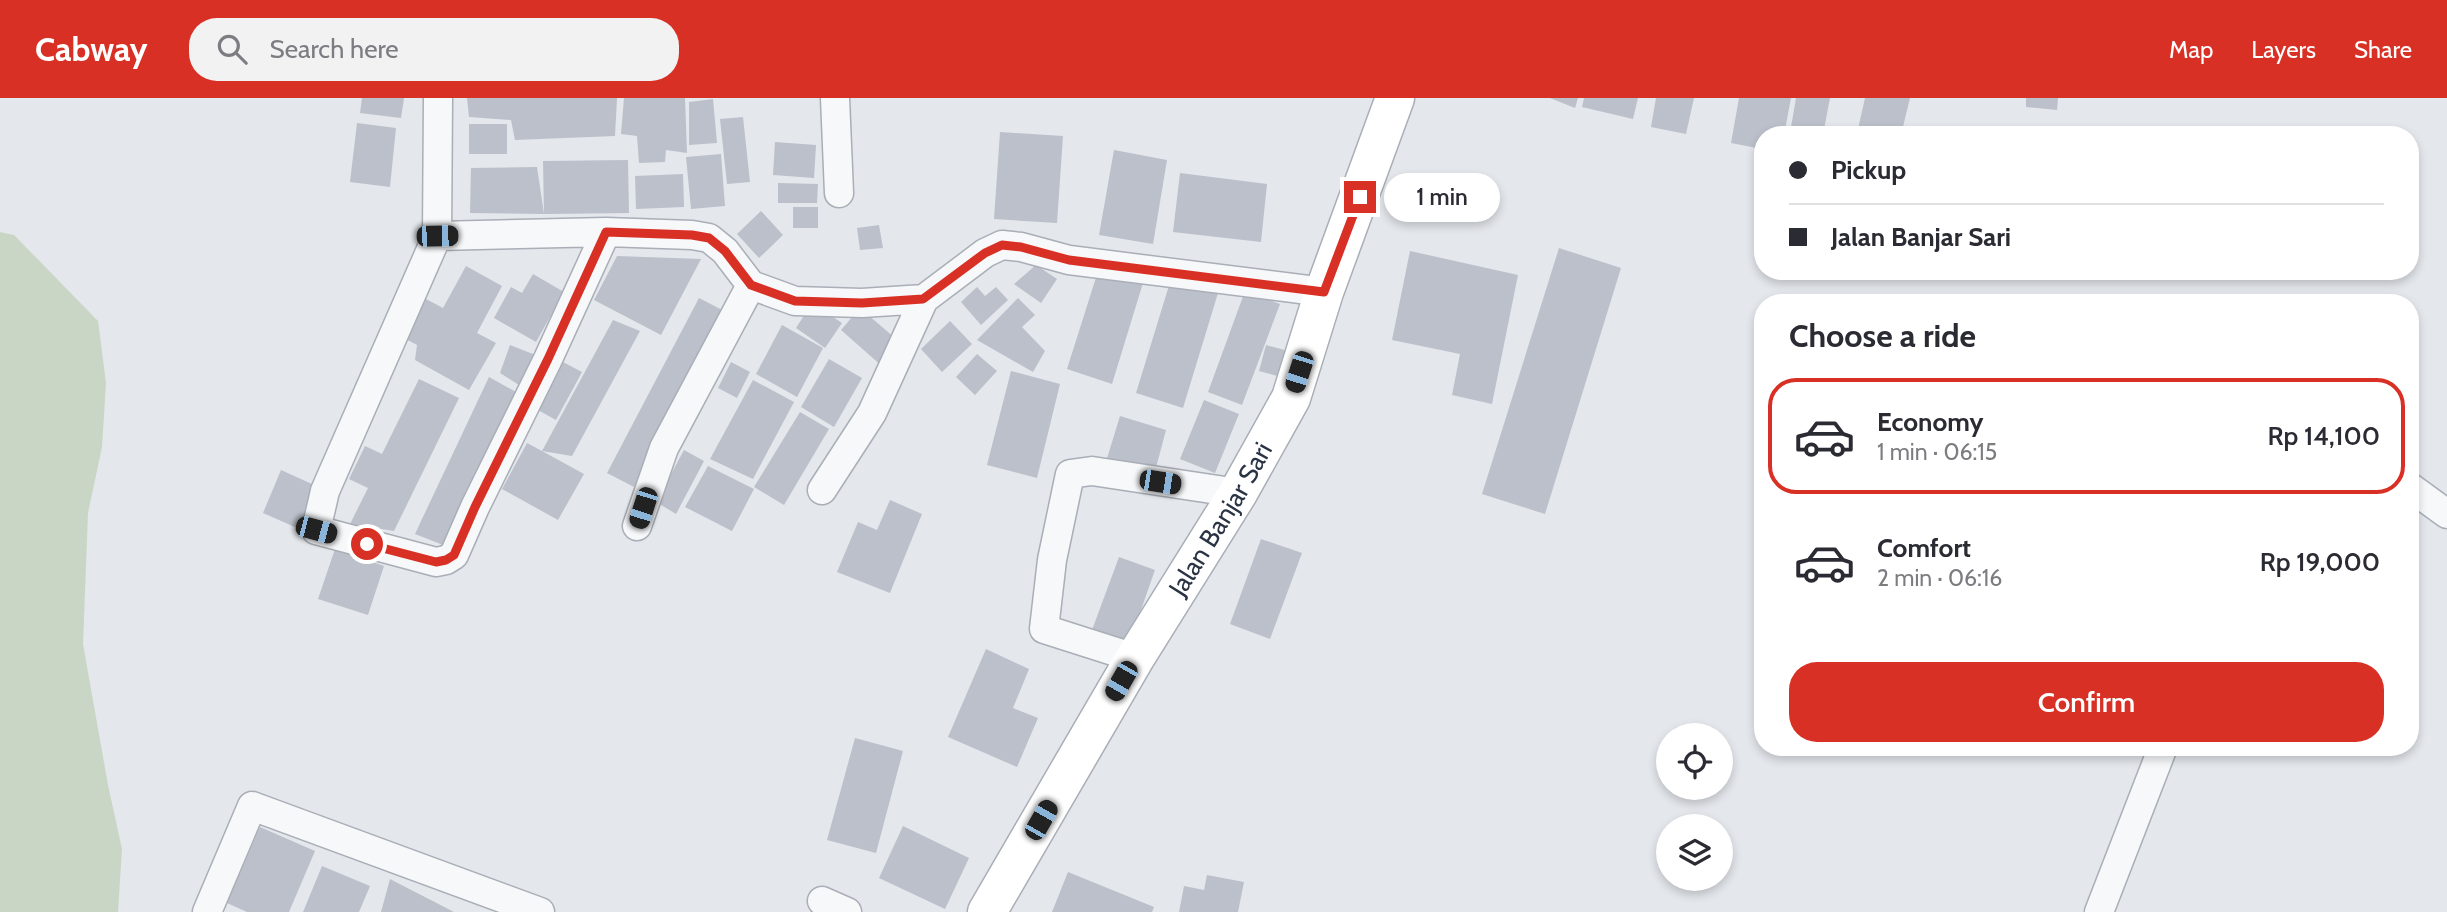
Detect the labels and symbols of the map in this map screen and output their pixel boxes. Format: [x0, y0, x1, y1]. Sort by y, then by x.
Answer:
callout: 1 min [1384, 172, 1500, 222]
route end [1344, 181, 1376, 213]
car [416, 225, 459, 247]
car [1283, 349, 1316, 395]
street label: Jalan Banjar Sari [1161, 437, 1279, 603]
car [1138, 468, 1183, 496]
car [627, 485, 660, 531]
car [293, 514, 340, 546]
route start [351, 528, 383, 560]
car [1102, 658, 1141, 704]
car [1022, 797, 1061, 843]

